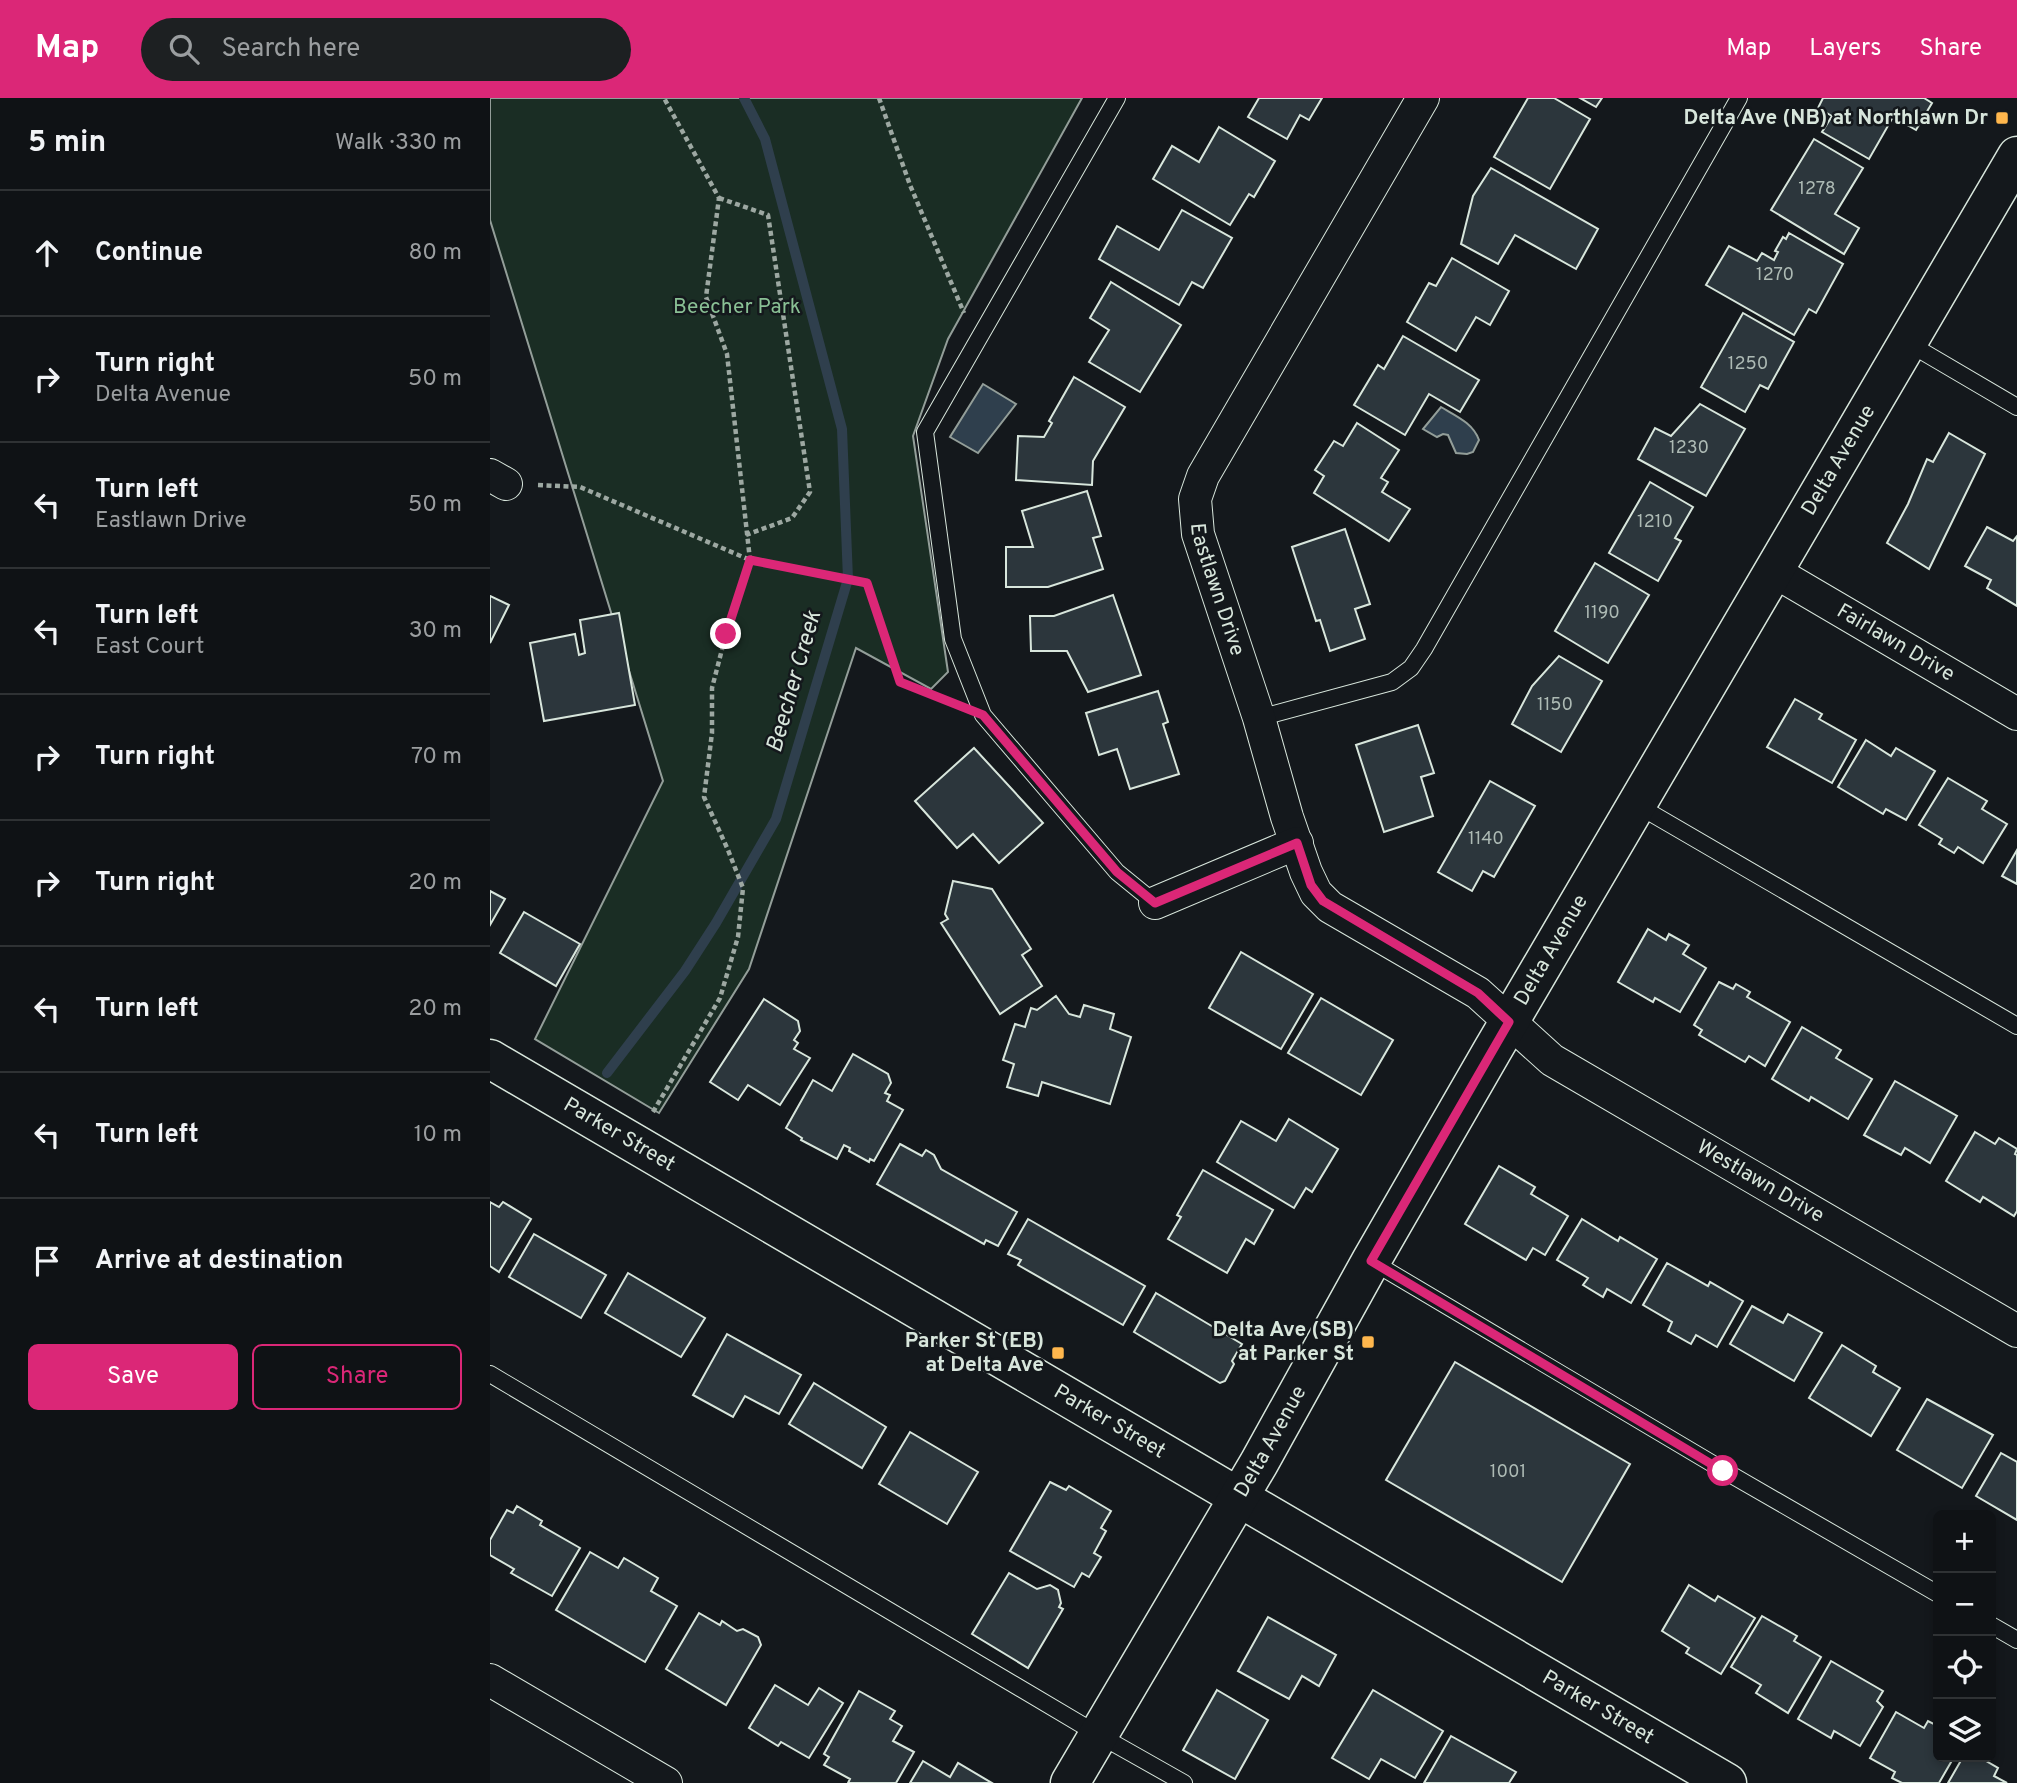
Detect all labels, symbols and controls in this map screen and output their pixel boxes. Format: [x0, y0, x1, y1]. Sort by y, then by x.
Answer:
search box [141, 18, 631, 81]
text: Map [35, 28, 99, 70]
icon: search [165, 30, 203, 68]
text: Search here [221, 33, 360, 66]
text: Map [1726, 34, 1771, 64]
text: Layers [1809, 34, 1881, 64]
text: Share [1919, 34, 1982, 64]
place label: Delta Ave (NB) at Northlawn Dr [1684, 105, 1988, 132]
marker: Delta Ave (NB) at Northlawn Dr [1994, 110, 2010, 126]
text: 5 min [28, 125, 106, 162]
text: Walk · 330 m [335, 129, 462, 158]
house number: 1278 [1798, 178, 1836, 201]
icon: ahead [28, 234, 66, 272]
text: Continue [95, 237, 203, 270]
text: 80 m [409, 239, 462, 268]
house number: 1270 [1756, 264, 1794, 287]
park label: Beecher Park [673, 294, 801, 321]
text: Turn right [95, 348, 215, 381]
house number: 1250 [1728, 353, 1768, 376]
icon: right [28, 360, 66, 398]
text: 50 m [408, 365, 462, 394]
text: Delta Avenue [95, 381, 231, 410]
street label: Delta Avenue [1796, 400, 1882, 520]
house number: 1230 [1669, 437, 1709, 460]
text: Turn left [95, 474, 199, 507]
icon: left [28, 486, 66, 524]
text: 50 m [408, 491, 462, 520]
text: Eastlawn Drive [95, 507, 247, 536]
house number: 1210 [1637, 511, 1673, 534]
street label: Eastlawn Drive [1184, 522, 1251, 659]
street label: Fairlawn Drive [1832, 598, 1960, 688]
text: Turn left [95, 600, 199, 633]
house number: 1190 [1584, 602, 1620, 625]
water label: Beecher Creek [761, 607, 829, 756]
icon: left [28, 612, 66, 650]
text: 30 m [409, 617, 462, 646]
route end [710, 618, 741, 649]
text: East Court [95, 633, 204, 662]
house number: 1150 [1537, 694, 1573, 717]
icon: right [28, 738, 66, 776]
text: Turn right [95, 741, 215, 774]
text: 70 m [411, 743, 462, 772]
house number: 1140 [1468, 828, 1504, 851]
icon: right [28, 864, 66, 902]
text: Turn right [95, 867, 215, 900]
text: 20 m [408, 869, 462, 898]
street label: Delta Avenue [1508, 890, 1594, 1010]
icon: left [28, 990, 66, 1028]
text: Turn left [95, 993, 199, 1026]
text: 20 m [408, 995, 462, 1024]
street label: Parker Street [559, 1091, 680, 1178]
icon: left [28, 1116, 66, 1154]
text: Turn left [95, 1119, 199, 1152]
text: 10 m [414, 1121, 462, 1150]
street label: Westlawn Drive [1692, 1134, 1829, 1229]
icon: arrive [28, 1242, 66, 1280]
text: Arrive at destination [95, 1245, 343, 1278]
place label: Delta Ave (SB) at Parker St [1213, 1317, 1354, 1368]
place label: Parker St (EB) at Delta Ave [905, 1328, 1044, 1379]
marker: Delta Ave (SB) at Parker St [1360, 1334, 1376, 1350]
button: Save [28, 1344, 238, 1410]
button: Share [252, 1344, 462, 1410]
marker: Parker St (EB) at Delta Ave [1050, 1345, 1066, 1361]
street label: Parker Street [1049, 1378, 1171, 1465]
street label: Delta Avenue [1228, 1381, 1313, 1502]
route start [1707, 1455, 1738, 1486]
house number: 1001 [1490, 1461, 1526, 1484]
map controls [1933, 1510, 1996, 1762]
button: + [1933, 1510, 1996, 1573]
button: − [1933, 1573, 1996, 1636]
button: locate [1933, 1636, 1996, 1699]
street label: Parker Street [1537, 1664, 1659, 1751]
button: layers [1933, 1699, 1996, 1762]

